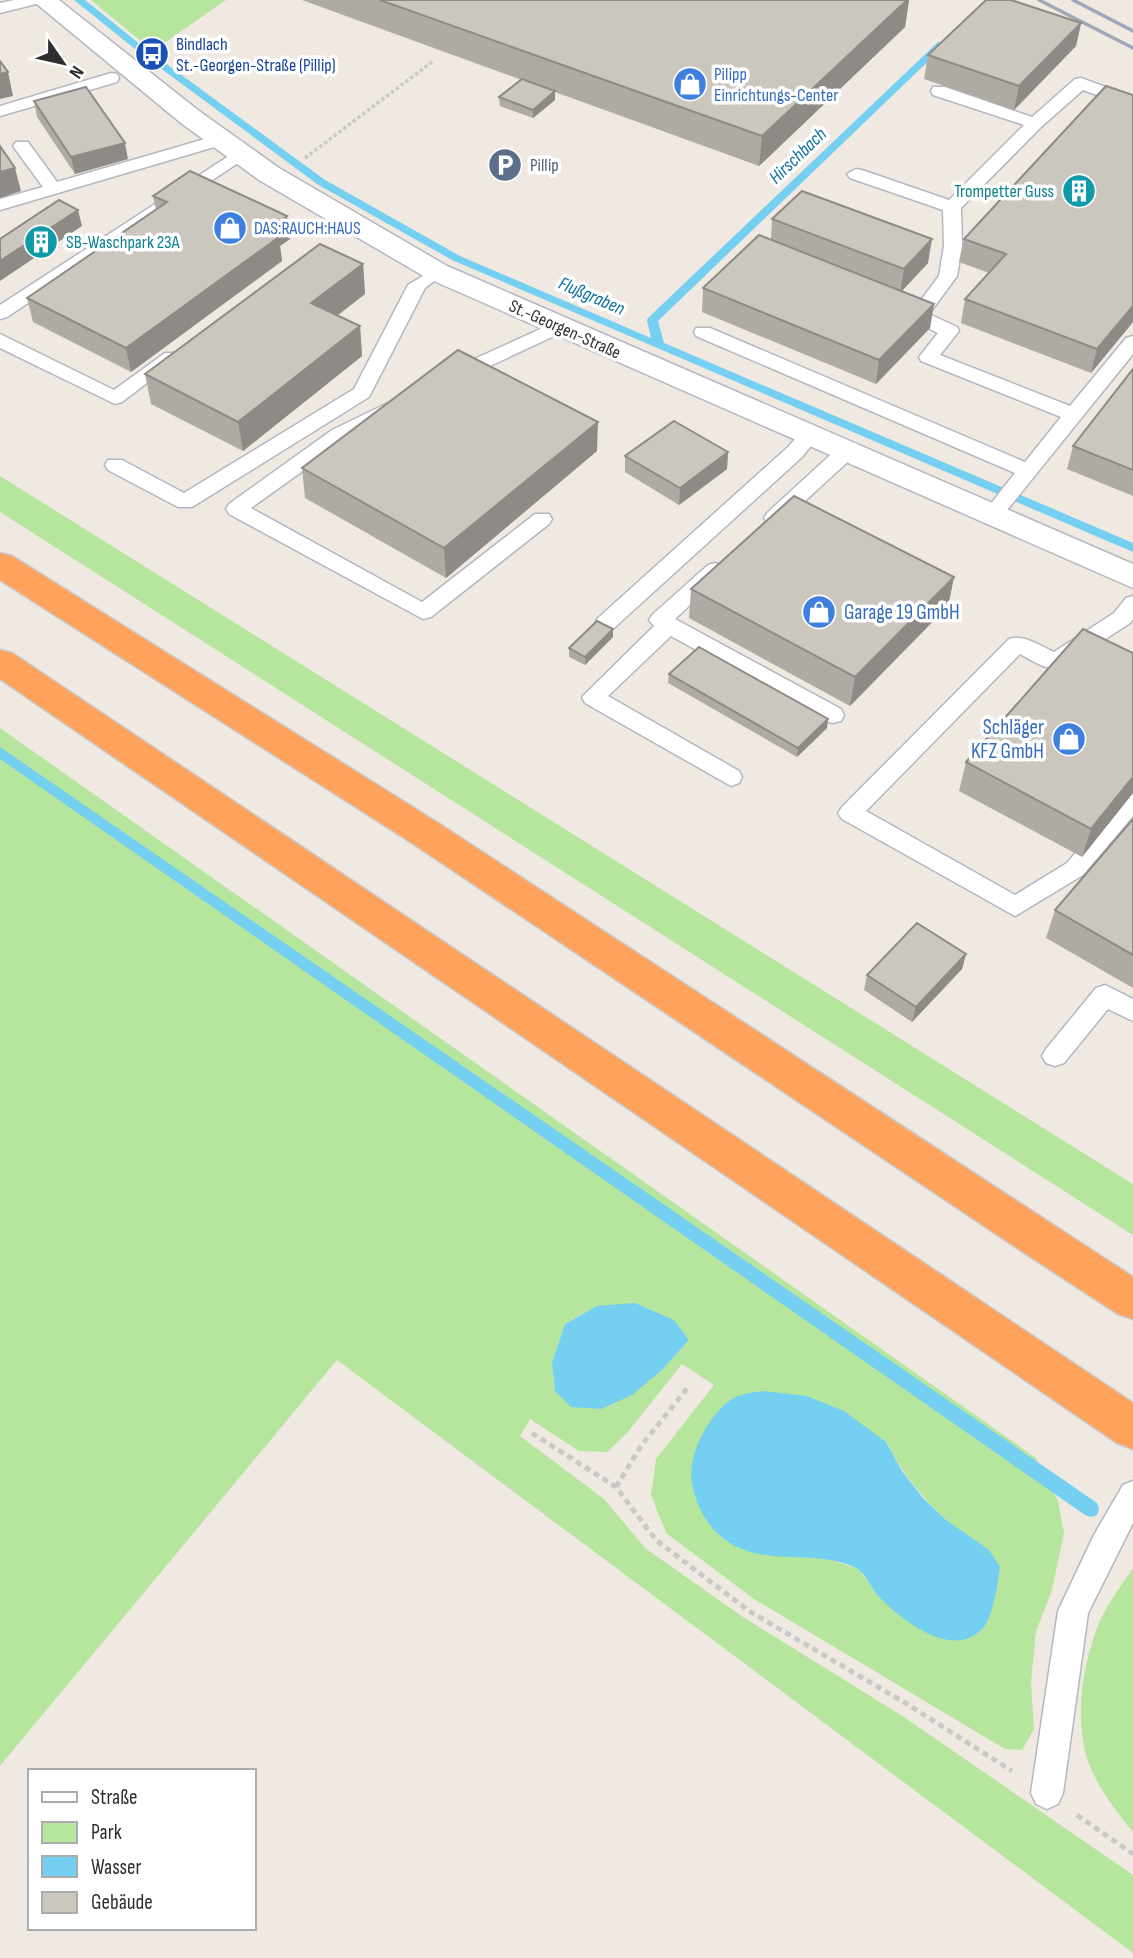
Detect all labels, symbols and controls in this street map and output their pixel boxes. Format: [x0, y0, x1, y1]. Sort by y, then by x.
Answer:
north arrow [28, 28, 98, 98]
place label: Bindlach St.-Georgen-Straße (Pillip) [176, 34, 336, 76]
bus stop icon: Bindlach St.-Georgen-Straße (Pillip) [133, 35, 171, 73]
text: N [63, 61, 88, 82]
place label: Pilipp Einrichtungs-Center [714, 64, 838, 106]
shop icon: Pilipp Einrichtungs-Center [671, 65, 709, 103]
water label: Hirschbach [765, 123, 832, 189]
parking icon: Pillip [486, 146, 524, 184]
place label: Pillip [530, 155, 559, 176]
building icon: Trompetter Guss [1060, 172, 1098, 210]
place label: Trompetter Guss [954, 181, 1054, 202]
shop icon: DAS:RAUCH:HAUS [211, 209, 249, 247]
place label: DAS:RAUCH:HAUS [254, 218, 361, 239]
building icon: SB-Waschpark 23A [22, 223, 60, 261]
place label: SB-Waschpark 23A [66, 232, 180, 253]
water label: Flußgraben [555, 272, 628, 321]
street label: St.-Georgen-Straße [506, 295, 624, 363]
shop icon: Garage 19 GmbH [800, 593, 838, 631]
place label: Garage 19 GmbH [844, 600, 960, 625]
place label: Schläger KFZ GmbH [971, 715, 1044, 764]
shop icon: Schläger KFZ GmbH [1050, 720, 1088, 758]
legend [28, 1769, 256, 1930]
text: Straße [91, 1785, 137, 1810]
text: Park [91, 1820, 122, 1845]
text: Wasser [91, 1855, 142, 1880]
text: Gebäude [91, 1890, 153, 1915]

